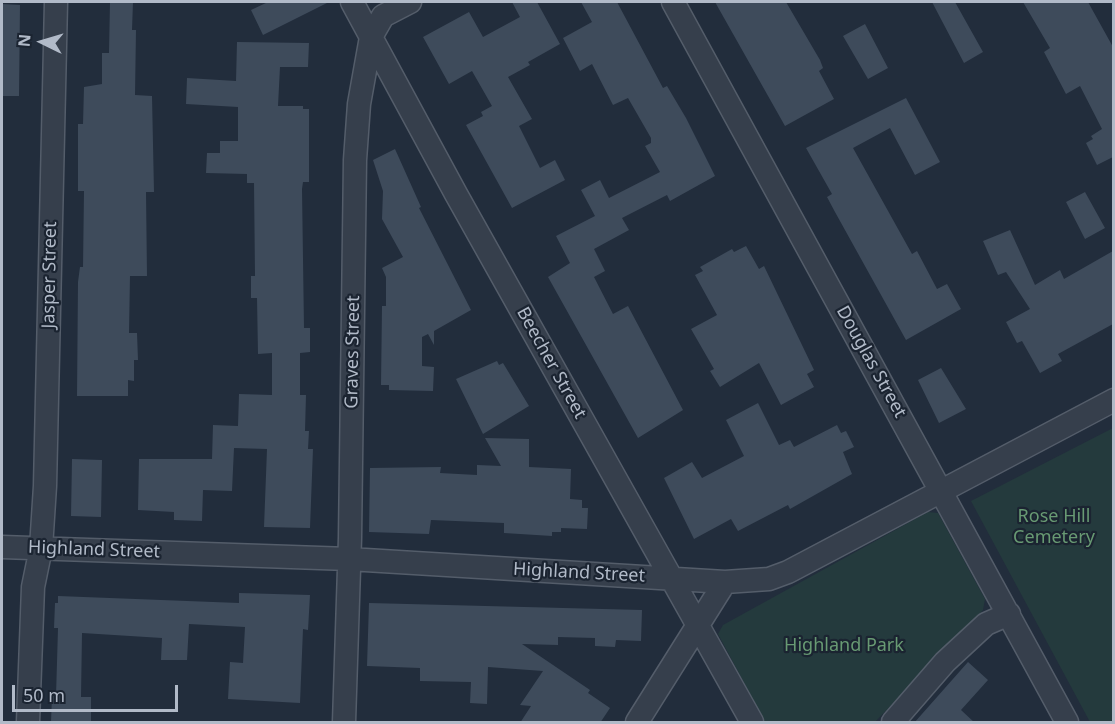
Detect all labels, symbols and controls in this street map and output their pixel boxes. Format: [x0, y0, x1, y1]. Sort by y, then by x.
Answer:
north arrow [12, 12, 72, 72]
text: N [13, 33, 36, 48]
street label: Jasper Street [38, 221, 62, 329]
street label: Graves Street [341, 295, 365, 409]
street label: Douglas Street [831, 302, 911, 422]
street label: Beecher Street [511, 303, 591, 423]
park label: Rose Hill Cemetery [1013, 506, 1095, 548]
street label: Highland Street [28, 537, 160, 563]
street label: Highland Street [513, 559, 645, 587]
park label: Highland Park [784, 635, 904, 657]
scale bar [15, 673, 182, 711]
text: 50 m [23, 683, 65, 707]

